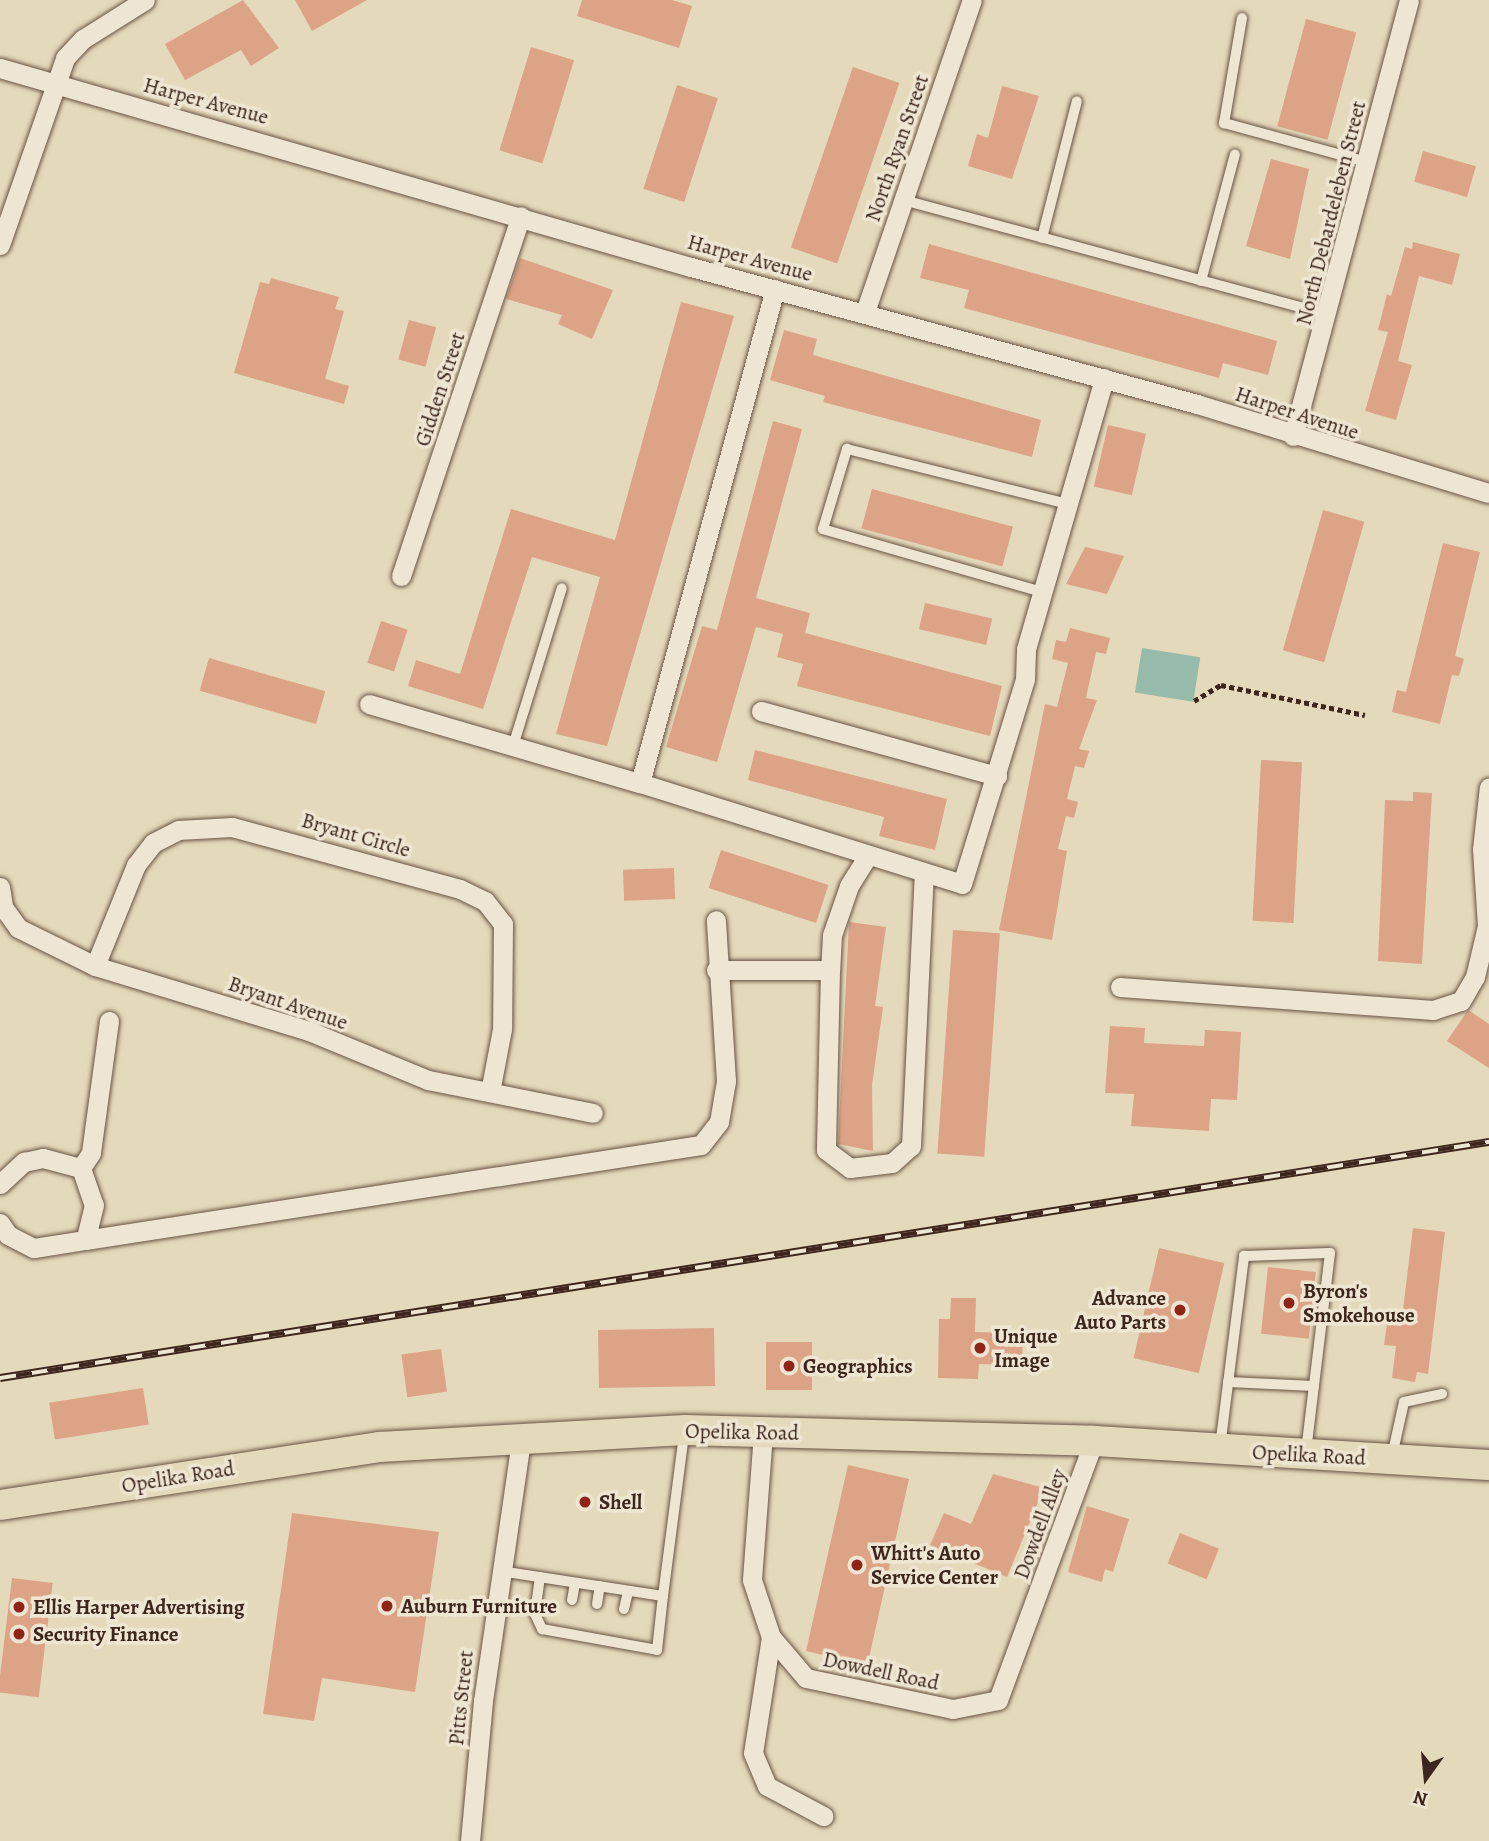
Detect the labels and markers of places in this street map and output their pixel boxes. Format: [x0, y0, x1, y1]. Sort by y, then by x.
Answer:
place label: Byron's Smokehouse [1303, 1278, 1415, 1328]
place label: Advance Auto Parts [1074, 1285, 1166, 1335]
marker: Byron's Smokehouse [1281, 1295, 1297, 1311]
marker: Advance Auto Parts [1172, 1302, 1188, 1318]
place label: Unique Image [994, 1323, 1057, 1373]
marker: Unique Image [972, 1340, 988, 1356]
place label: Geographics [803, 1353, 913, 1379]
marker: Geographics [781, 1358, 797, 1374]
place label: Shell [599, 1489, 642, 1515]
marker: Shell [577, 1494, 593, 1510]
place label: Whitt's Auto Service Center [871, 1540, 998, 1590]
marker: Whitt's Auto Service Center [849, 1557, 865, 1573]
place label: Auburn Furniture [401, 1593, 557, 1619]
place label: Ellis Harper Advertising [33, 1594, 245, 1620]
marker: Auburn Furniture [379, 1598, 395, 1614]
marker: Ellis Harper Advertising [11, 1599, 27, 1615]
place label: Security Finance [33, 1621, 178, 1647]
marker: Security Finance [11, 1626, 27, 1642]

